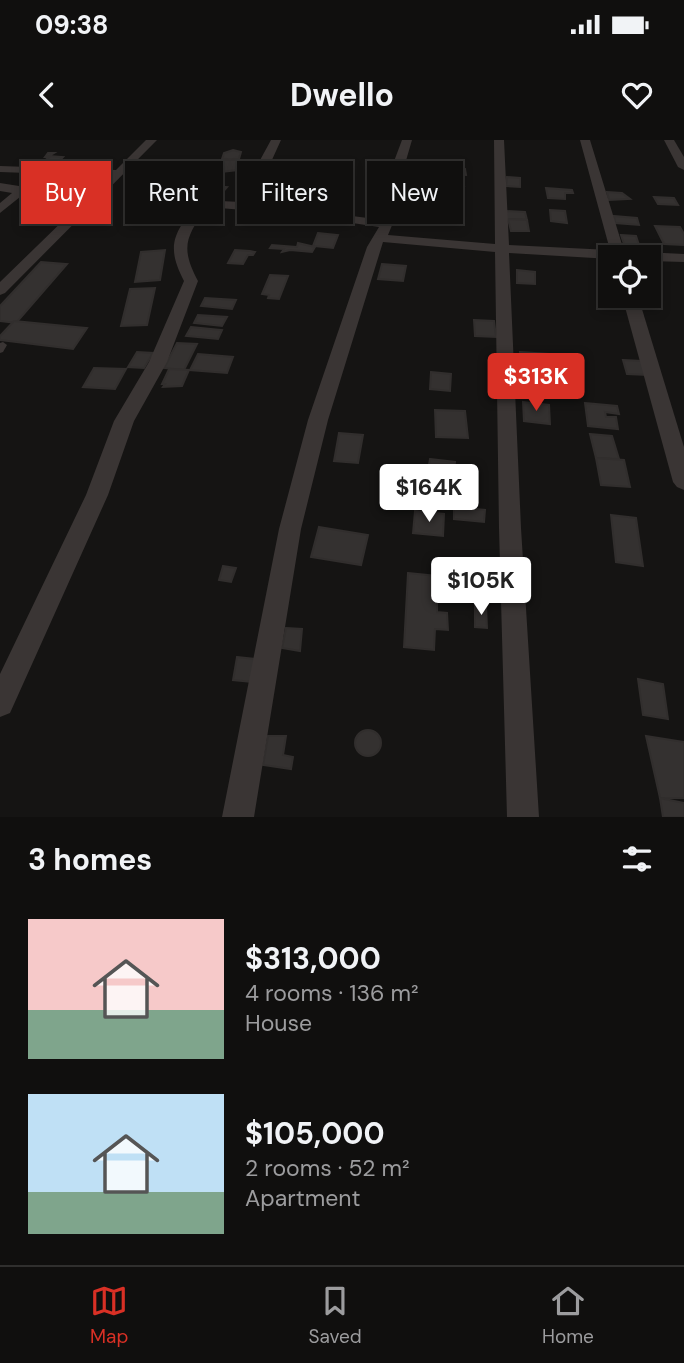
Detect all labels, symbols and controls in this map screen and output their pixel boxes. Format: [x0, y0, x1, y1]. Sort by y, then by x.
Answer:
text: 09:38 [35, 8, 109, 42]
text: Dwello [290, 74, 394, 116]
icon: back [28, 76, 66, 114]
icon: heart [618, 76, 656, 114]
chip: Buy [21, 161, 111, 224]
chip: Rent [125, 161, 223, 224]
chip: Filters [237, 161, 353, 224]
chip: New [367, 161, 463, 224]
map controls [598, 245, 661, 308]
button: locate [598, 245, 661, 308]
pin: $313K [487, 354, 585, 413]
text: $313K [504, 361, 568, 391]
pin: $164K [380, 464, 478, 524]
text: $164K [396, 472, 462, 502]
pin: $105K [432, 558, 530, 617]
text: $105K [447, 565, 515, 595]
text: 3 homes [28, 840, 152, 879]
icon: filters [618, 840, 656, 878]
text: $313,000 [245, 939, 381, 978]
icon: home [84, 947, 168, 1031]
text: 4 rooms · 136 m² [245, 978, 419, 1008]
text: House [245, 1008, 312, 1038]
text: $105,000 [245, 1114, 385, 1153]
icon: home [84, 1122, 168, 1206]
text: 2 rooms · 52 m² [245, 1153, 410, 1183]
text: Apartment [245, 1183, 360, 1213]
tab: Map [90, 1282, 128, 1349]
tab: Saved [309, 1282, 362, 1349]
tab: Home [542, 1282, 594, 1349]

